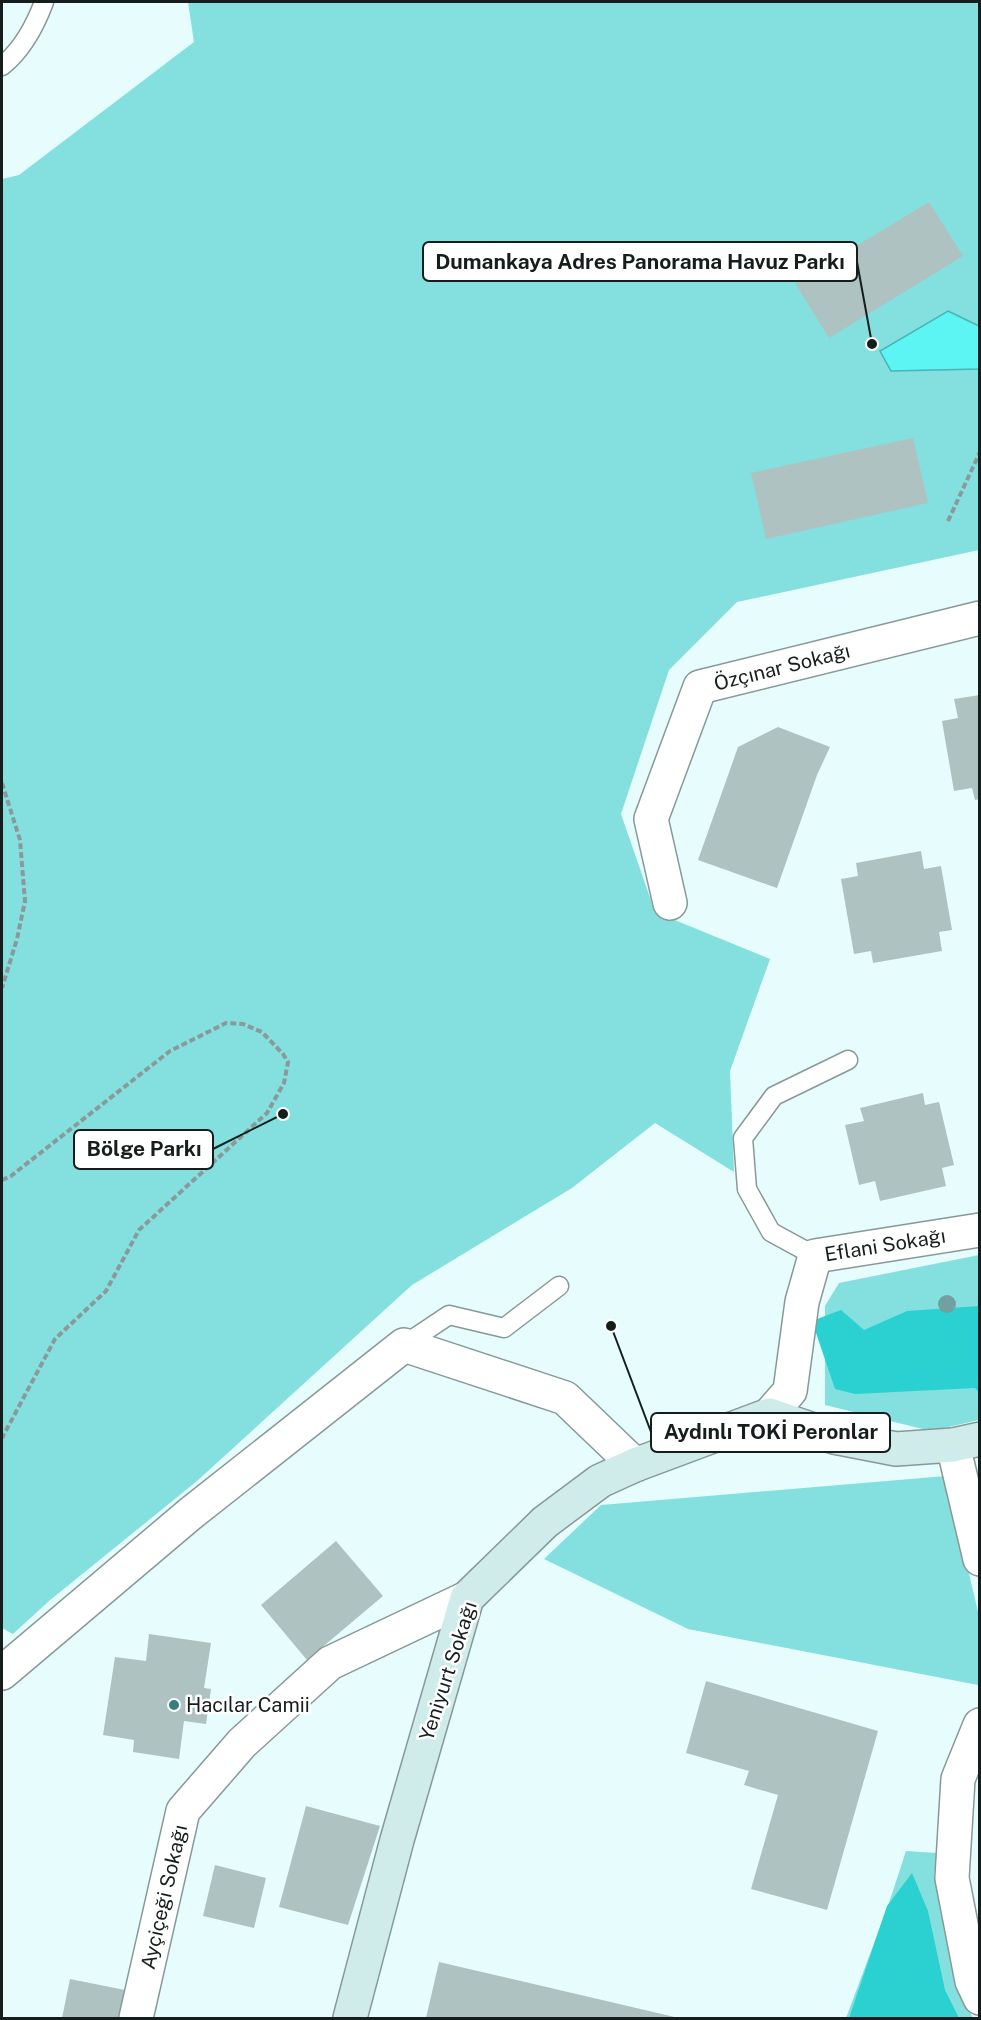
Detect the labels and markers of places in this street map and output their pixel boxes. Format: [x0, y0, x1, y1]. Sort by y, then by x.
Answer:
callout: Dumankaya Adres Panorama Havuz Parkı [423, 242, 857, 281]
callout: Bölge Parkı [74, 1130, 213, 1169]
callout: Aydınlı TOKİ Peronlar [651, 1413, 890, 1452]
place label: Hacılar Camii [186, 1693, 310, 1717]
marker: Hacılar Camii [167, 1698, 181, 1712]

